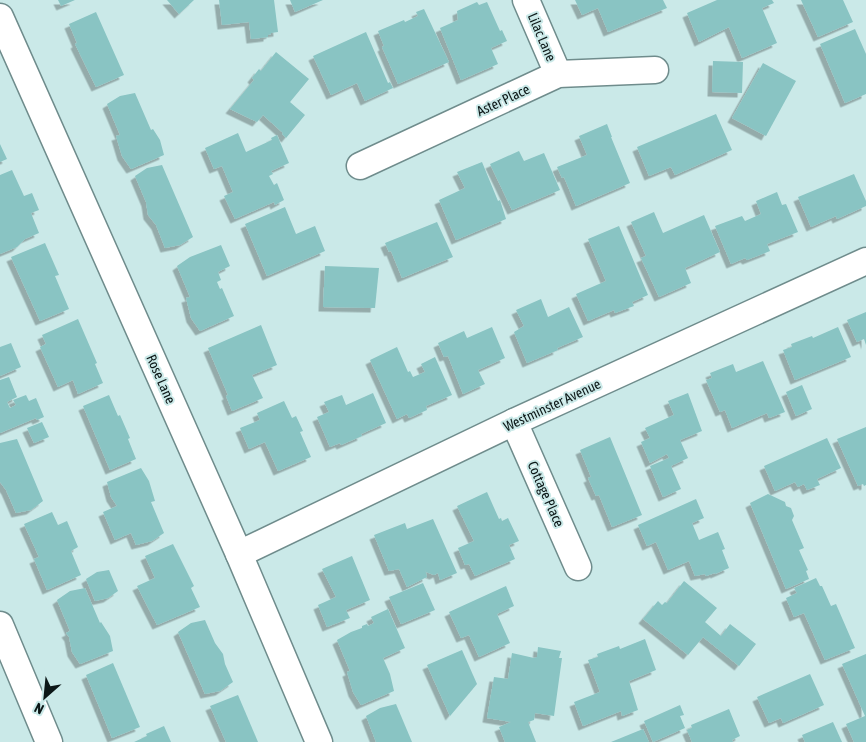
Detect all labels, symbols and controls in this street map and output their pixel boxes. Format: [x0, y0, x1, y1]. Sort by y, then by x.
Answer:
street label: Lilac Lane [525, 10, 559, 64]
street label: Aster Place [474, 81, 532, 119]
street label: Rose Lane [143, 352, 179, 406]
street label: Westminster Avenue [501, 376, 603, 434]
street label: Cottage Place [524, 459, 568, 529]
north arrow [20, 672, 70, 722]
text: N [32, 700, 46, 718]

